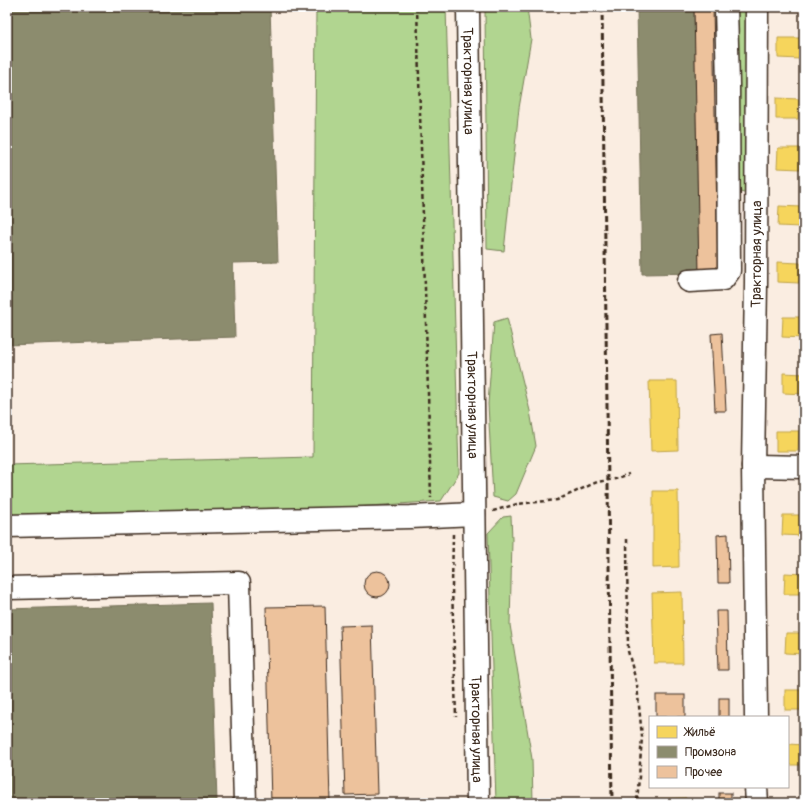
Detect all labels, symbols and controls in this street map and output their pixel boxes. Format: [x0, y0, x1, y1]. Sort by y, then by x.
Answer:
street label: Тракторная улица [460, 27, 478, 135]
street label: Тракторная улица [747, 200, 765, 308]
street label: Тракторная улица [464, 351, 482, 459]
street label: Тракторная улица [468, 675, 486, 783]
legend [649, 716, 789, 788]
text: Жильё [683, 725, 716, 740]
text: Промзона [685, 745, 736, 760]
text: Прочее [685, 765, 722, 780]

